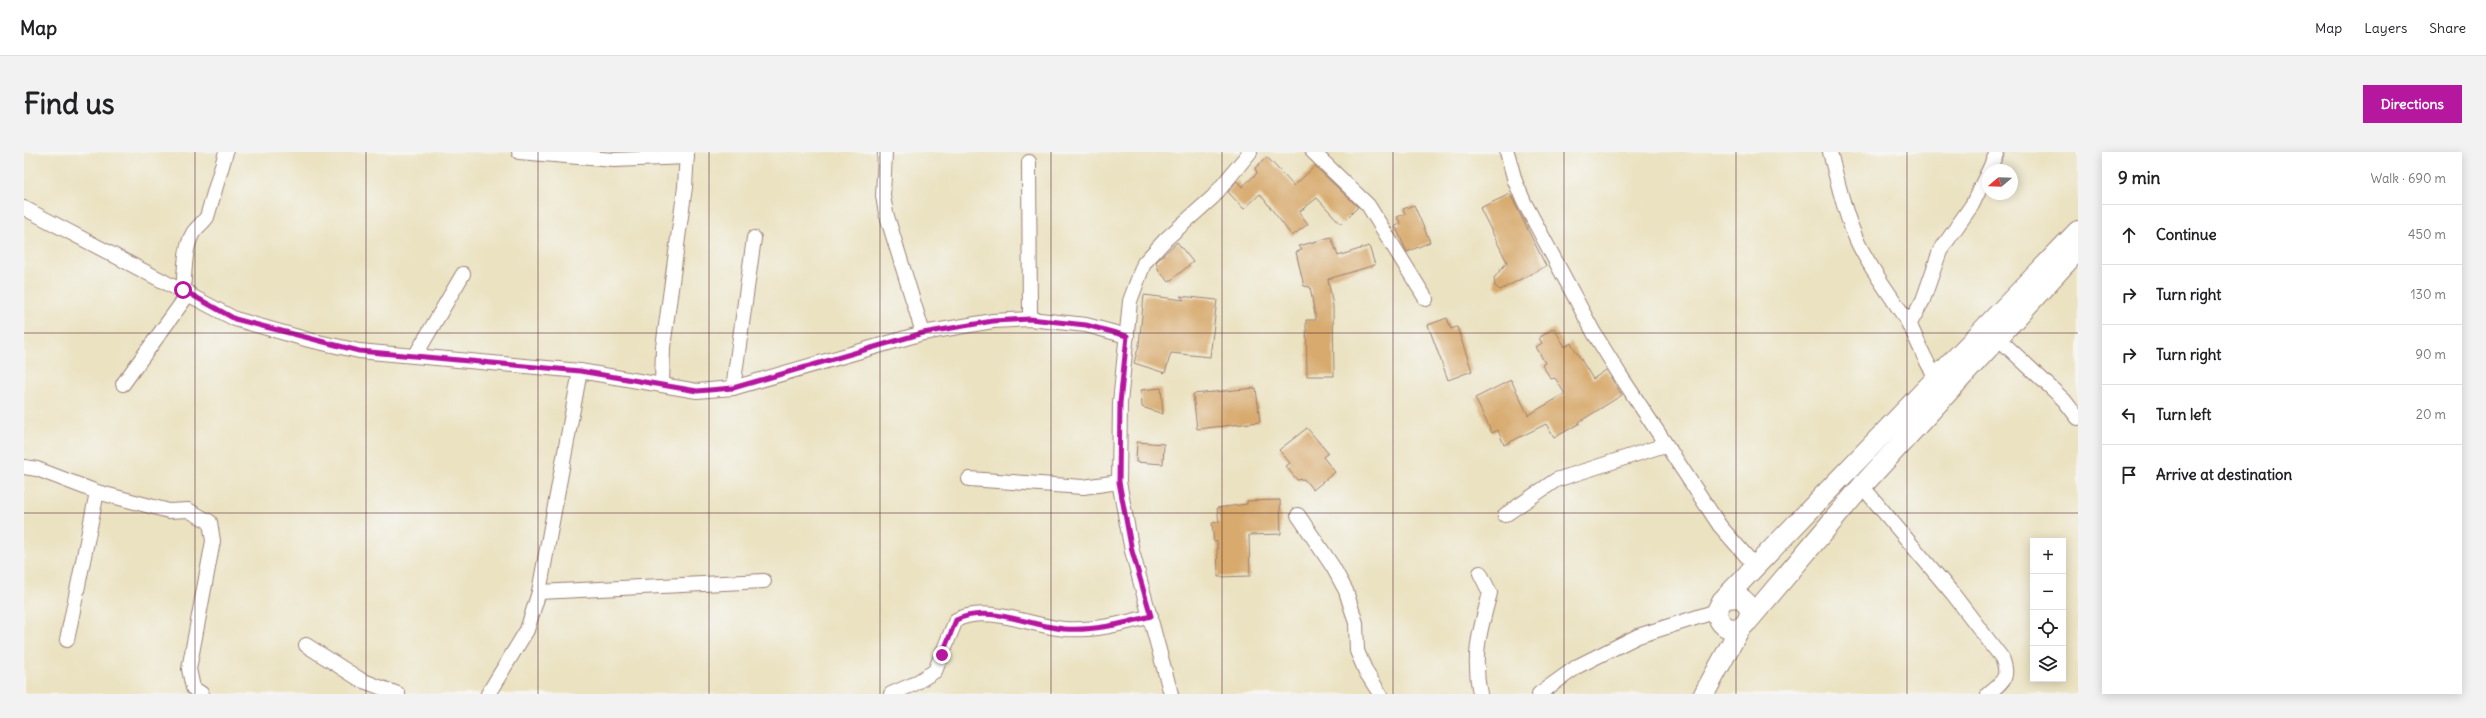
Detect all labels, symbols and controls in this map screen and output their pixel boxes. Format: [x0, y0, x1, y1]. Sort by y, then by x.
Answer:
text: Map [20, 16, 57, 40]
text: Map [2315, 19, 2342, 37]
text: Layers [2364, 19, 2407, 37]
text: Share [2429, 19, 2466, 37]
button: Directions [2363, 85, 2462, 123]
text: Find us [24, 86, 115, 122]
north arrow [1982, 164, 2018, 200]
text: 9 min [2118, 167, 2160, 189]
text: Walk · 690 m [2371, 170, 2446, 187]
icon: ahead [2118, 224, 2140, 246]
text: Continue [2156, 225, 2217, 244]
text: 450 m [2408, 226, 2446, 243]
route start [174, 281, 192, 299]
icon: right [2118, 284, 2140, 306]
text: Turn right [2156, 285, 2221, 304]
text: 130 m [2410, 286, 2446, 303]
icon: right [2118, 344, 2140, 366]
text: Turn right [2156, 345, 2221, 364]
text: 90 m [2415, 346, 2446, 363]
icon: left [2118, 404, 2140, 426]
text: Turn left [2156, 405, 2211, 424]
text: 20 m [2416, 406, 2446, 423]
icon: arrive [2118, 464, 2140, 486]
text: Arrive at destination [2156, 465, 2292, 484]
map controls [2030, 538, 2066, 682]
button: + [2030, 538, 2066, 574]
button: − [2030, 574, 2066, 610]
button: locate [2030, 610, 2066, 646]
route end [933, 646, 951, 664]
button: layers [2030, 646, 2066, 682]

